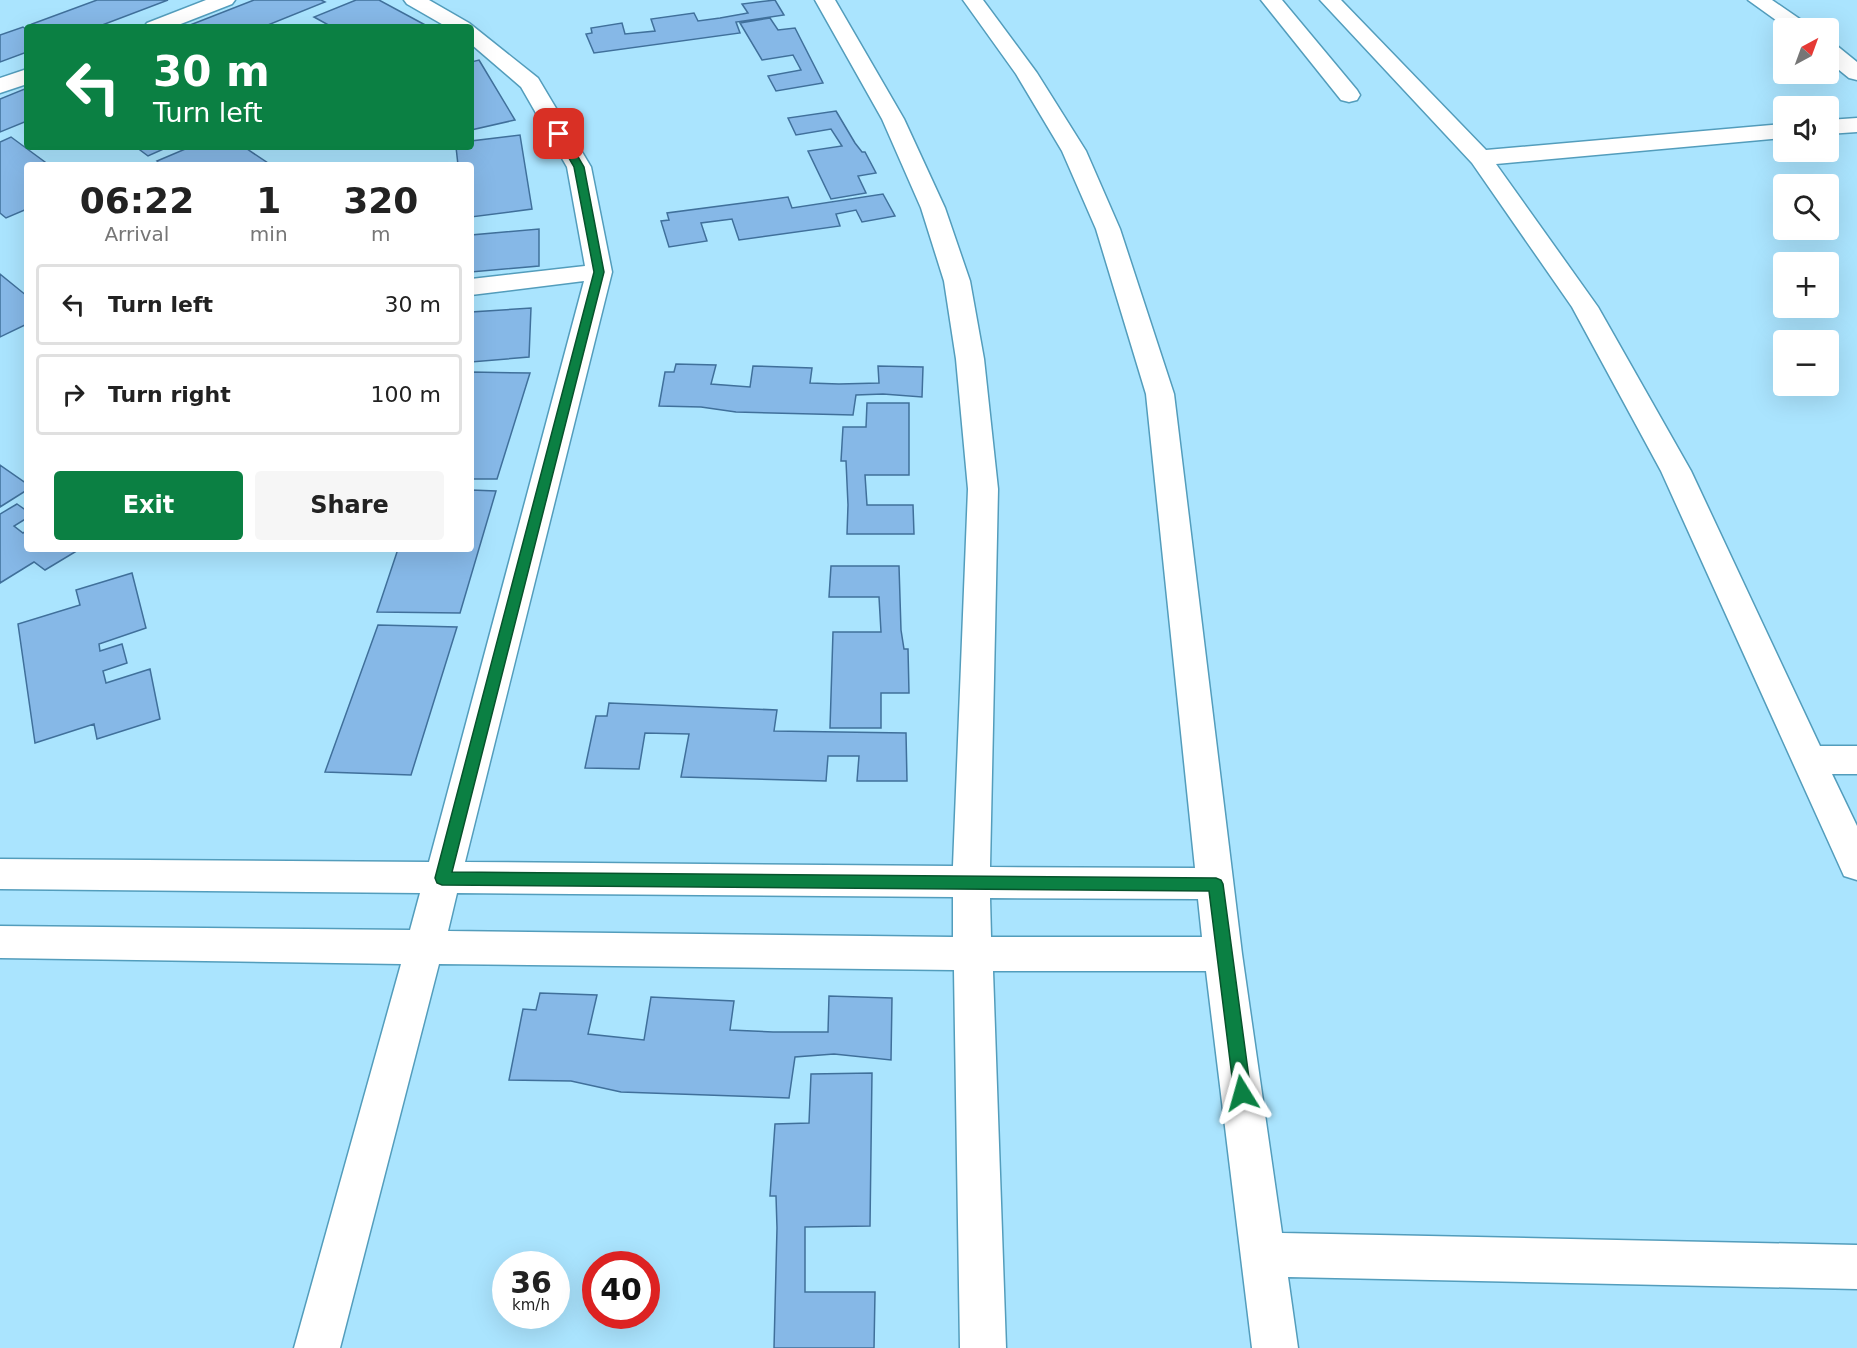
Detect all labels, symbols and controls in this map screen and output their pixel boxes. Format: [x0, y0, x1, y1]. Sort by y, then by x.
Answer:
north arrow [1773, 18, 1839, 84]
map controls [1773, 18, 1839, 396]
text: 30 m [153, 47, 270, 96]
icon: left [54, 48, 132, 126]
button: sound [1773, 96, 1839, 162]
text: Turn left [153, 97, 263, 128]
pin [533, 108, 584, 159]
icon: arrive [542, 117, 575, 150]
button: search [1773, 174, 1839, 240]
text: 06:22 [80, 180, 194, 221]
text: 1 [256, 180, 281, 221]
text: 320 [343, 180, 418, 221]
text: Arrival [104, 222, 169, 246]
text: min [250, 222, 288, 246]
text: m [371, 222, 391, 246]
button: + [1773, 252, 1839, 318]
icon: left [57, 288, 90, 321]
text: Turn left [108, 292, 213, 317]
text: 30 m [385, 292, 441, 317]
button: − [1773, 330, 1839, 396]
icon: right [57, 378, 90, 411]
text: Turn right [108, 382, 231, 407]
text: 100 m [371, 382, 441, 407]
button: Exit [54, 471, 243, 540]
button: Share [255, 471, 444, 540]
position arrow [1210, 1061, 1274, 1125]
speed limit sign: 40 [582, 1251, 660, 1329]
text: 36 [510, 1265, 552, 1300]
text: km/h [512, 1296, 550, 1314]

